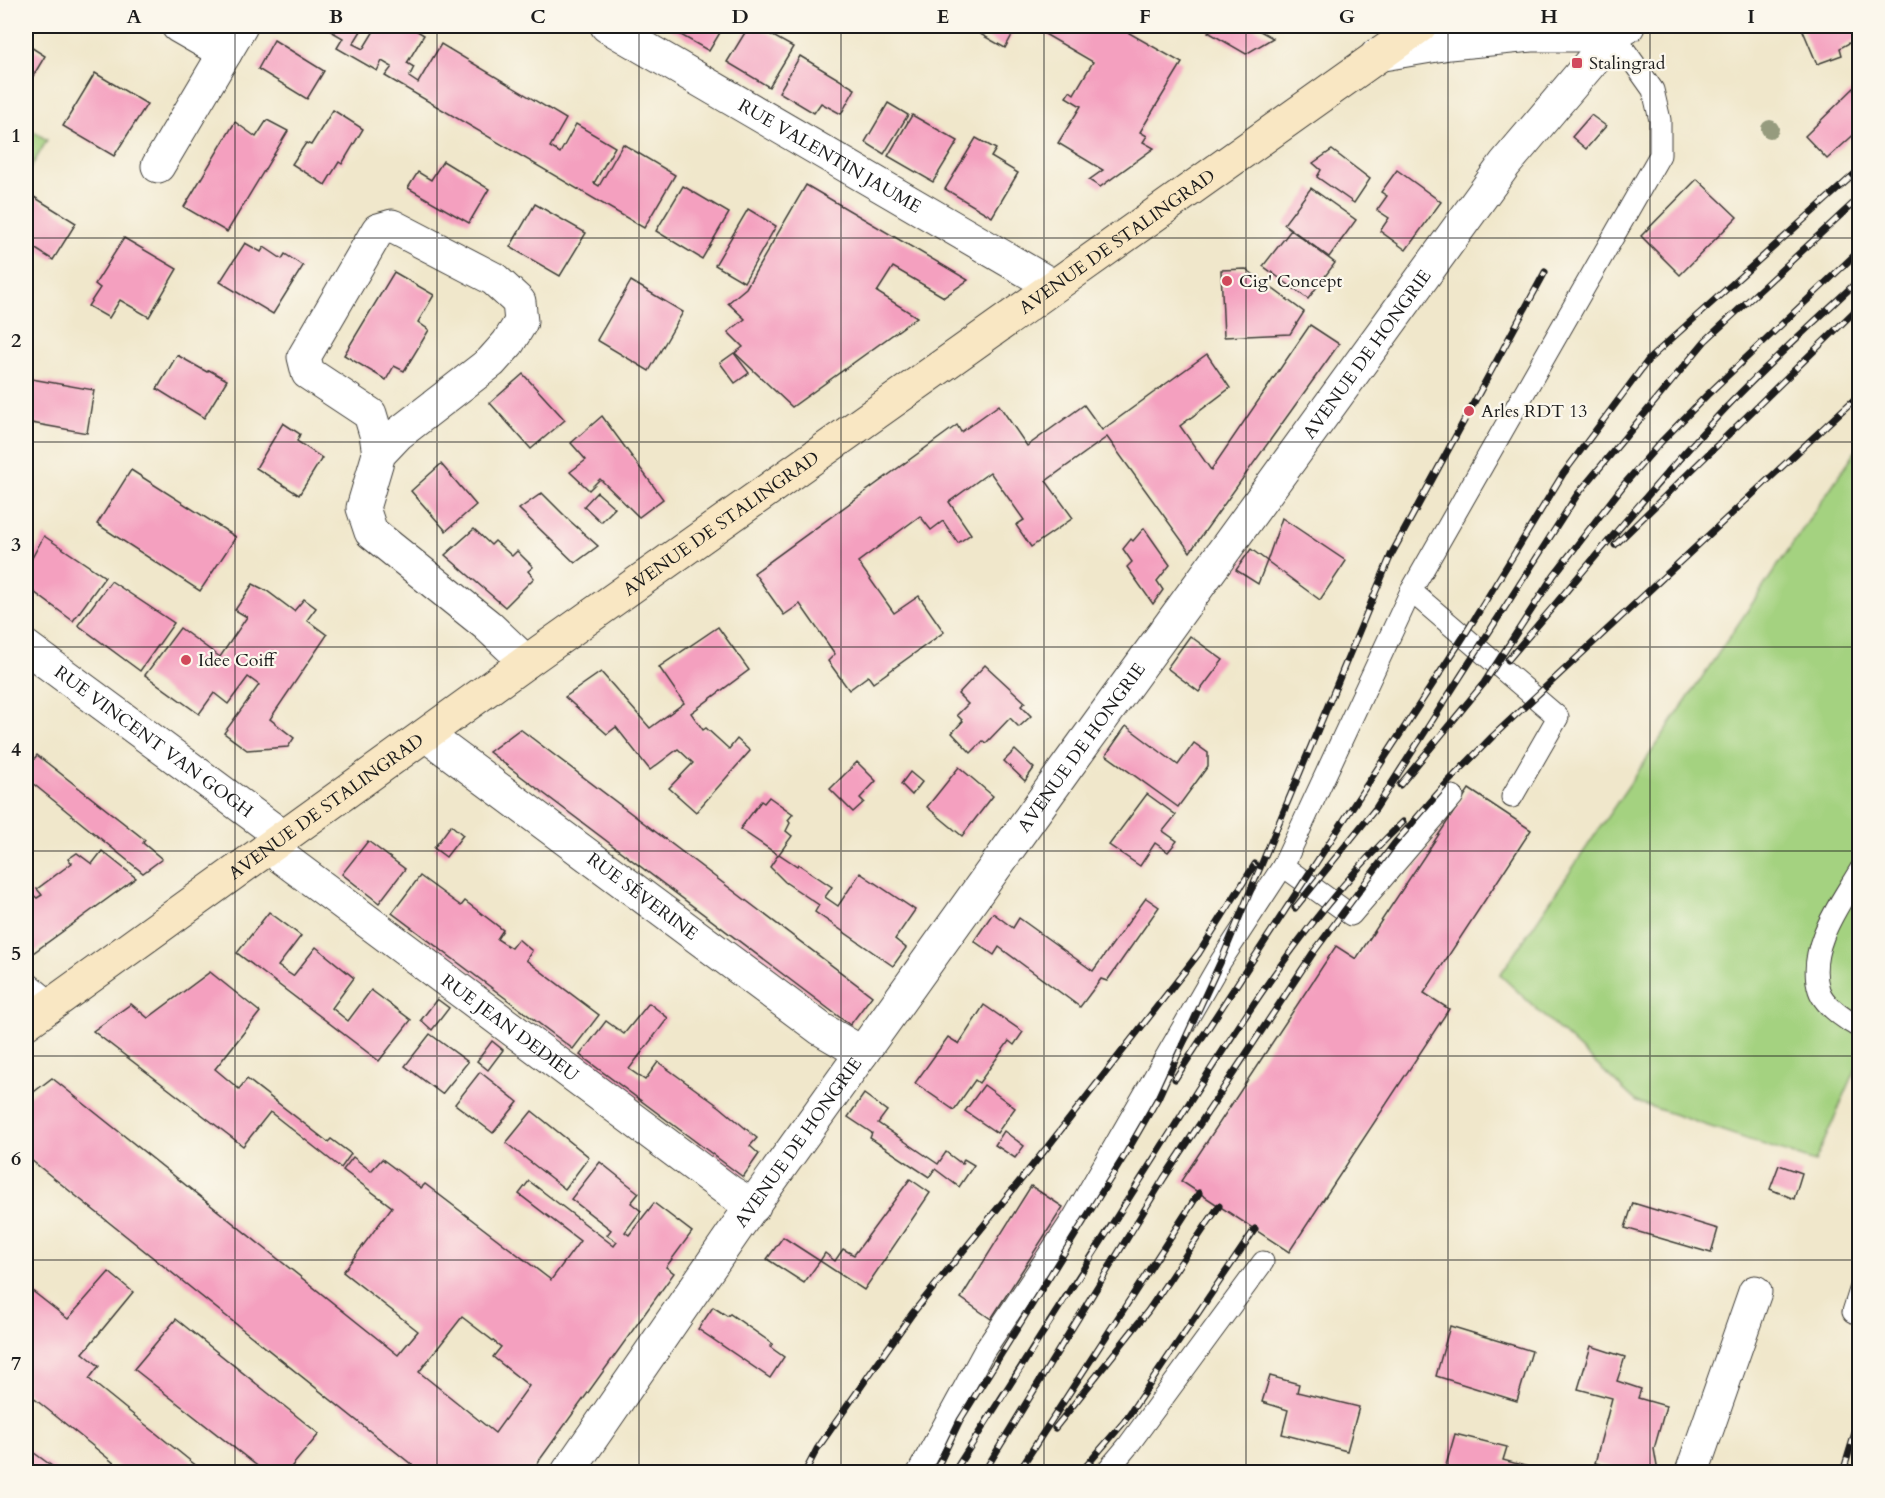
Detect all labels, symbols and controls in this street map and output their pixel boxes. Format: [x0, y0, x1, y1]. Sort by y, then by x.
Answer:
text: A [126, 3, 142, 30]
text: B [329, 3, 343, 30]
text: C [530, 3, 546, 30]
text: D [731, 3, 749, 30]
text: E [937, 3, 949, 30]
text: F [1139, 3, 1151, 30]
text: G [1339, 3, 1355, 30]
text: H [1540, 3, 1558, 30]
text: I [1747, 3, 1755, 30]
place label: Stalingrad [1589, 51, 1666, 76]
marker: Stalingrad [1570, 56, 1584, 70]
street label: RUE VALENTIN JAUME [734, 93, 926, 219]
text: 1 [11, 122, 21, 149]
street label: AVENUE DE STALINGRAD [1014, 163, 1220, 320]
street label: AVENUE DE HONGRIE [1297, 264, 1437, 444]
place label: Cig' Concept [1239, 269, 1343, 294]
marker: Cig' Concept [1220, 274, 1234, 288]
text: 2 [11, 327, 21, 354]
place label: Arles RDT 13 [1481, 399, 1588, 424]
marker: Arles RDT 13 [1462, 404, 1476, 418]
street label: AVENUE DE STALINGRAD [618, 445, 824, 602]
text: 3 [11, 531, 21, 558]
place label: Idee Coiff [198, 648, 277, 673]
marker: Idee Coiff [179, 653, 193, 667]
street label: AVENUE DE HONGRIE [1012, 658, 1151, 837]
street label: RUE VINCENT VAN GOGH [49, 660, 258, 823]
street label: AVENUE DE STALINGRAD [223, 727, 429, 885]
text: 4 [11, 736, 21, 763]
street label: RUE SÉVERINE [582, 847, 703, 946]
text: 5 [11, 940, 21, 967]
street label: RUE JEAN DEDIEU [436, 968, 584, 1087]
street label: AVENUE DE HONGRIE [728, 1052, 867, 1232]
text: 6 [11, 1145, 21, 1172]
text: 7 [11, 1350, 21, 1377]

